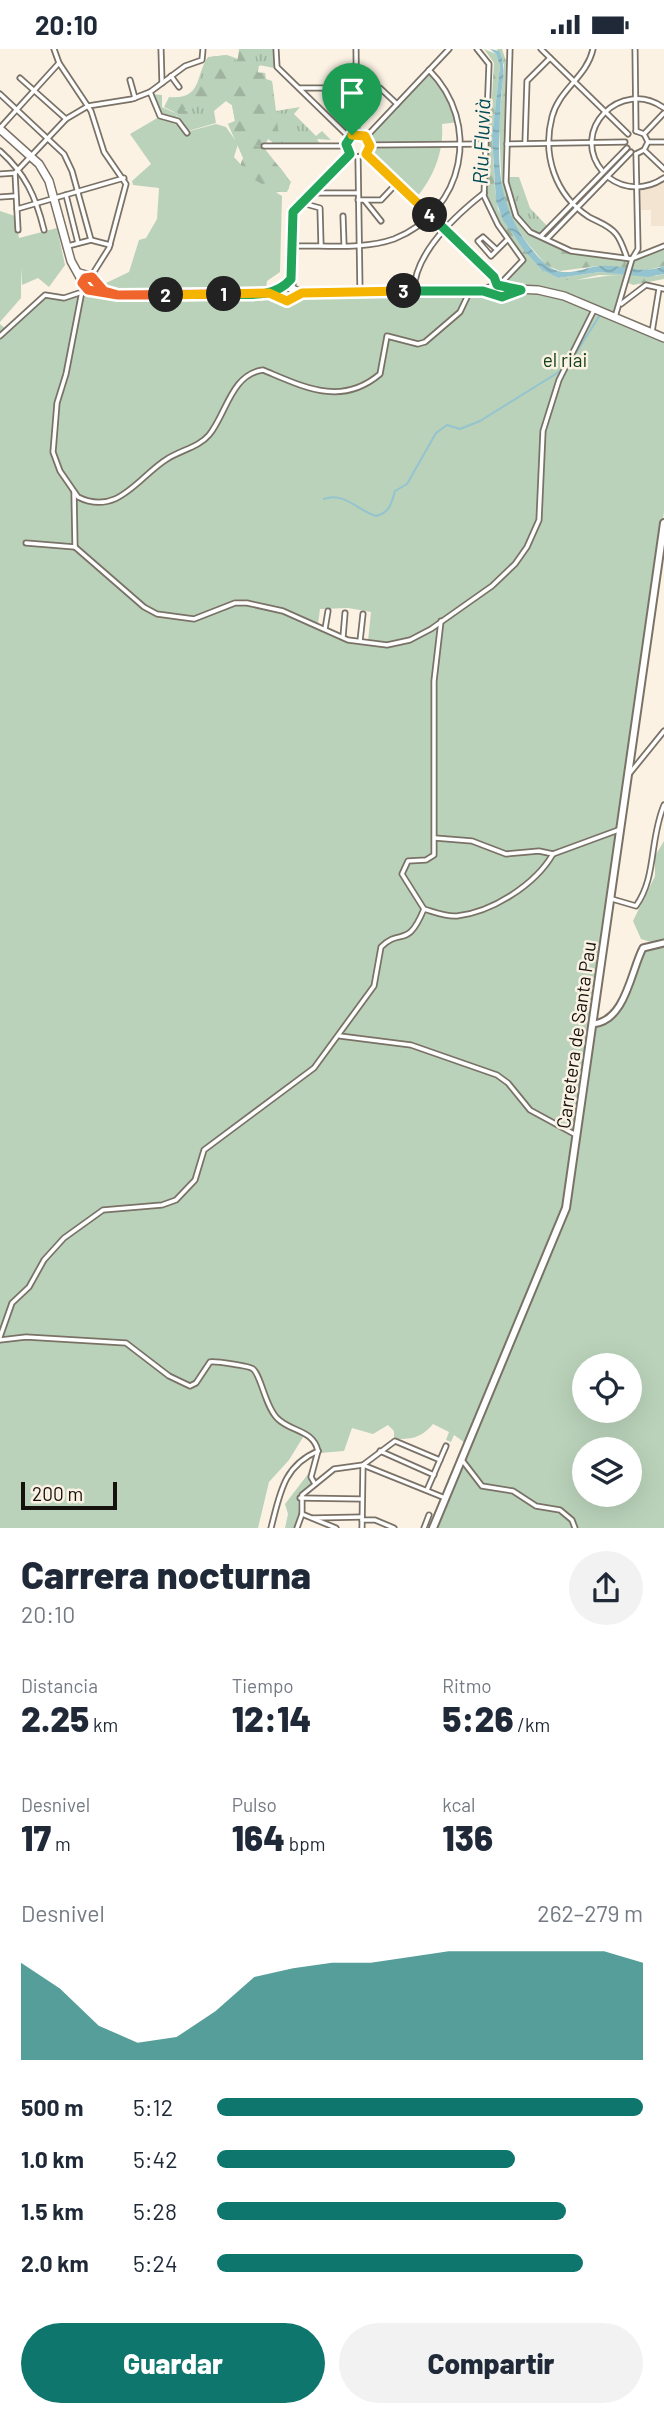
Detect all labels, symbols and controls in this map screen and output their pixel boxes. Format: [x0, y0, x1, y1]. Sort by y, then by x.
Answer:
text: 20:10 [35, 9, 98, 40]
pin [322, 63, 382, 135]
icon: arrive [333, 74, 371, 112]
water label: Riu Fluvià [467, 98, 494, 185]
pin: 4 [412, 197, 448, 233]
text: 4 [424, 203, 435, 226]
pin: 3 [386, 273, 422, 309]
pin: 1 [206, 277, 242, 311]
pin: 2 [148, 278, 184, 313]
text: 3 [398, 279, 409, 302]
text: 1 [220, 282, 227, 305]
text: 2 [160, 283, 171, 306]
park label: el riai [543, 348, 587, 371]
street label: Carretera de Santa Pau [551, 940, 600, 1130]
map controls [572, 1353, 642, 1507]
button: locate [572, 1353, 642, 1423]
button: layers [572, 1437, 642, 1507]
scale bar [21, 1479, 117, 1511]
text: 200 m [32, 1482, 83, 1505]
text: Carrera nocturna [21, 1551, 311, 1597]
button: share [569, 1551, 643, 1625]
text: 20:10 [21, 1600, 75, 1628]
text: Distancia [21, 1674, 98, 1697]
text: Tiempo [232, 1674, 294, 1697]
text: Ritmo [442, 1674, 492, 1697]
text: 2.25 [21, 1697, 89, 1739]
text: 12:14 [232, 1697, 311, 1739]
text: 5:26 [442, 1697, 513, 1739]
text: km [89, 1713, 118, 1736]
text: /km [513, 1713, 550, 1736]
text: Desnivel [21, 1793, 90, 1816]
text: Pulso [232, 1793, 277, 1816]
text: kcal [442, 1793, 475, 1816]
text: 17 [21, 1816, 51, 1858]
text: 164 [232, 1816, 285, 1858]
text: 136 [442, 1816, 493, 1858]
text: m [51, 1832, 71, 1855]
text: bpm [285, 1832, 325, 1855]
text: Desnivel [21, 1899, 105, 1927]
text: 262–279 m [537, 1899, 643, 1927]
text: 500 m [21, 2093, 83, 2121]
text: 5:12 [133, 2093, 173, 2121]
text: 1.0 km [21, 2145, 84, 2173]
text: 5:42 [133, 2145, 178, 2173]
text: 1.5 km [21, 2197, 84, 2225]
text: 5:28 [133, 2197, 177, 2225]
text: 2.0 km [21, 2249, 89, 2277]
text: 5:24 [133, 2249, 178, 2277]
button: Guardar [21, 2323, 325, 2403]
button: Compartir [339, 2323, 643, 2403]

